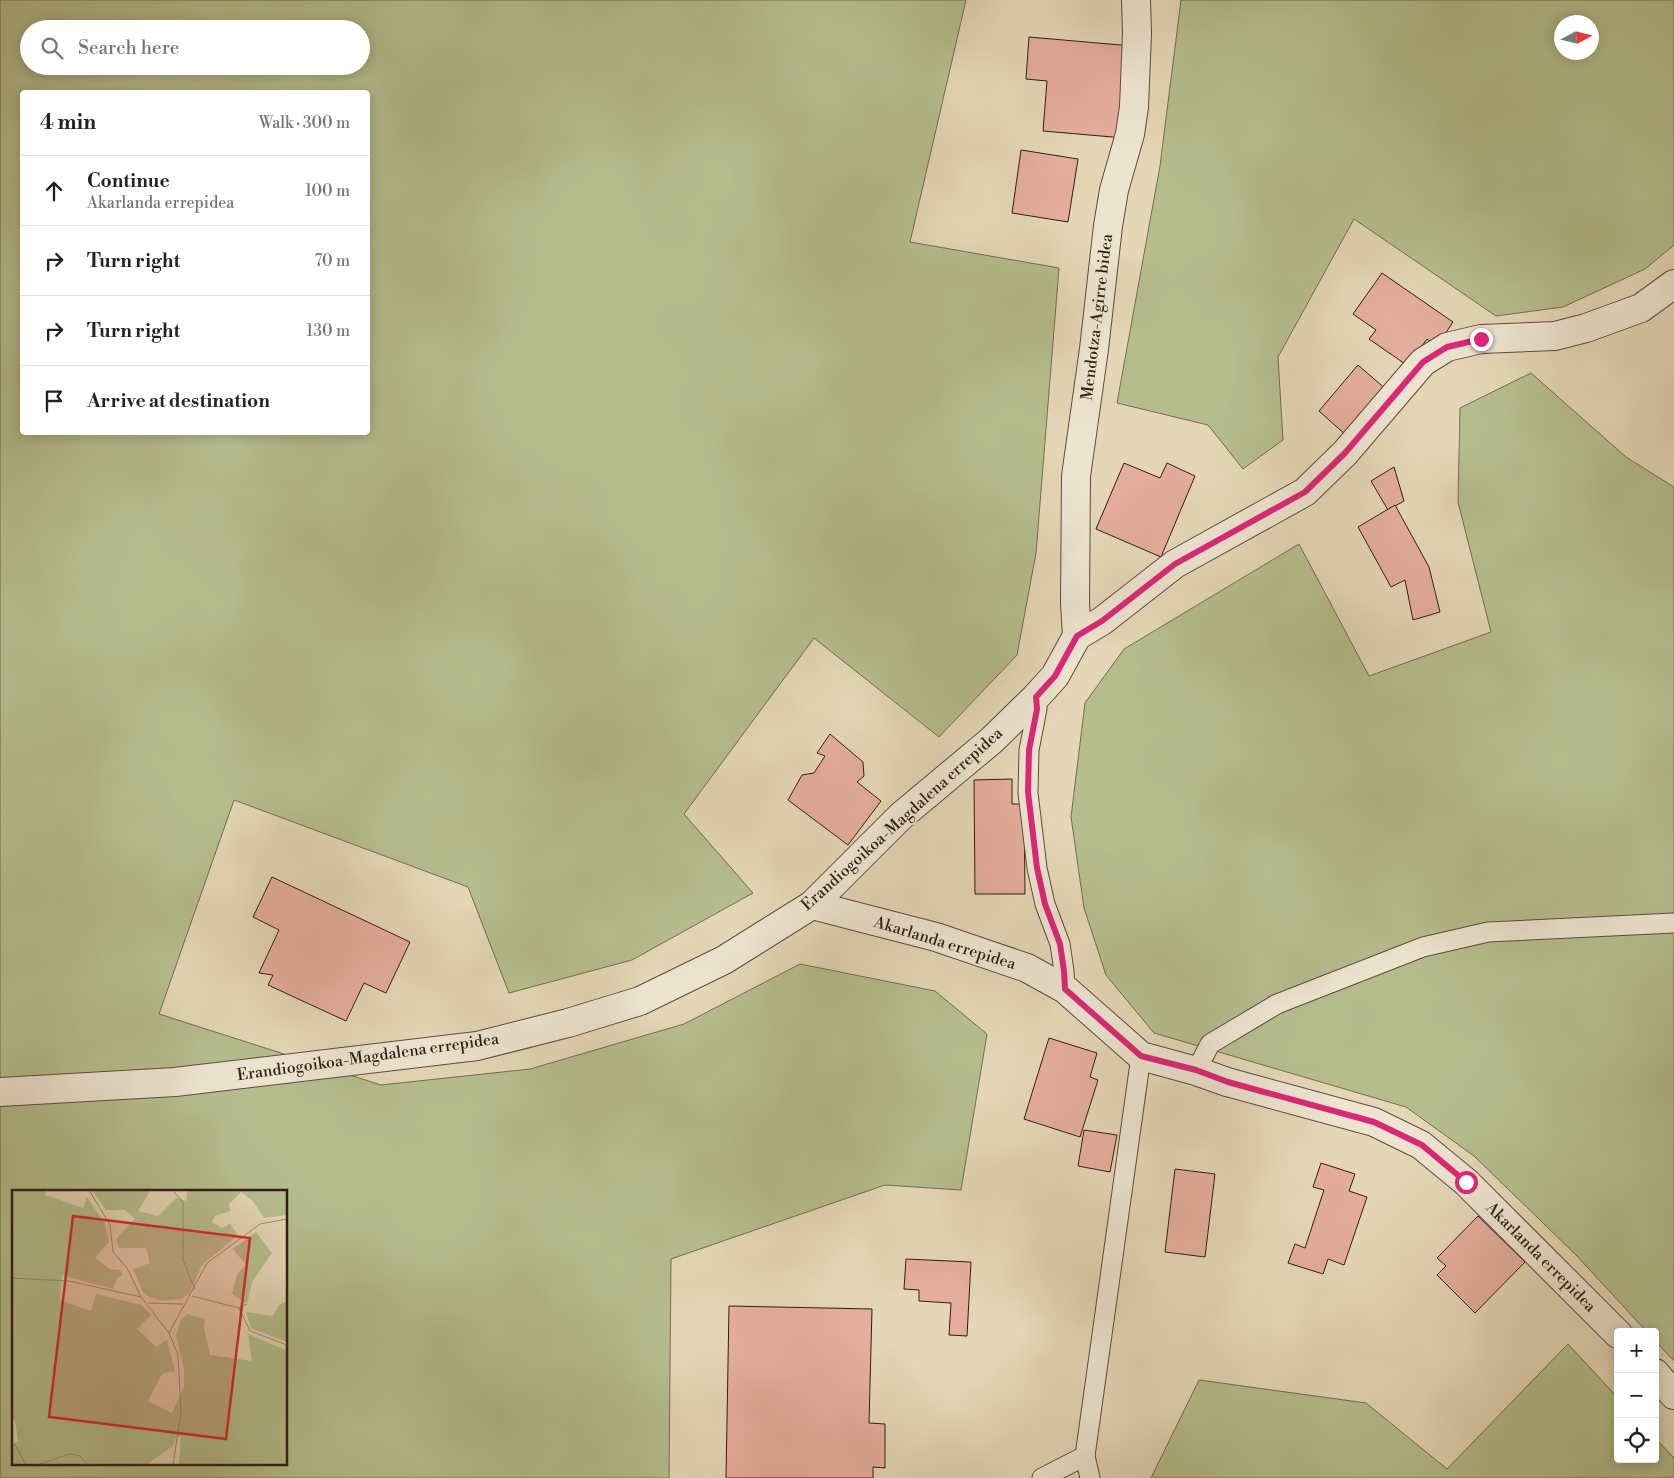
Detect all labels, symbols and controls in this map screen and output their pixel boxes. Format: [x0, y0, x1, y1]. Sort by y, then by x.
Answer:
north arrow [1554, 15, 1599, 60]
search box [20, 20, 370, 75]
icon: search [38, 34, 66, 62]
text: Search here [78, 36, 179, 60]
text: 4 min [40, 110, 96, 136]
text: Walk · 300 m [259, 113, 350, 133]
text: Continue [87, 169, 170, 193]
icon: ahead [40, 177, 68, 205]
text: 100 m [305, 181, 350, 201]
text: Akarlanda errepidea [87, 193, 234, 213]
street label: Mendotza-Agirre bidea [1077, 232, 1117, 401]
icon: right [40, 247, 68, 275]
text: Turn right [87, 249, 180, 273]
text: 70 m [314, 251, 350, 271]
icon: right [40, 317, 68, 345]
text: Turn right [87, 319, 180, 343]
text: 130 m [306, 321, 350, 341]
route end [1470, 328, 1493, 351]
icon: arrive [40, 387, 68, 415]
text: Arrive at destination [87, 389, 270, 413]
street label: Erandiogoikoa-Magdalena errepidea [797, 722, 1008, 915]
street label: Akarlanda errepidea [871, 912, 1019, 974]
street label: Erandiogoikoa-Magdalena errepidea [236, 1029, 501, 1085]
route start [1455, 1171, 1478, 1194]
inset map [12, 1190, 288, 1466]
street label: Akarlanda errepidea [1481, 1197, 1601, 1317]
map controls [1614, 1328, 1659, 1463]
button: + [1614, 1328, 1659, 1373]
button: − [1614, 1373, 1659, 1418]
button: locate [1614, 1418, 1659, 1463]

